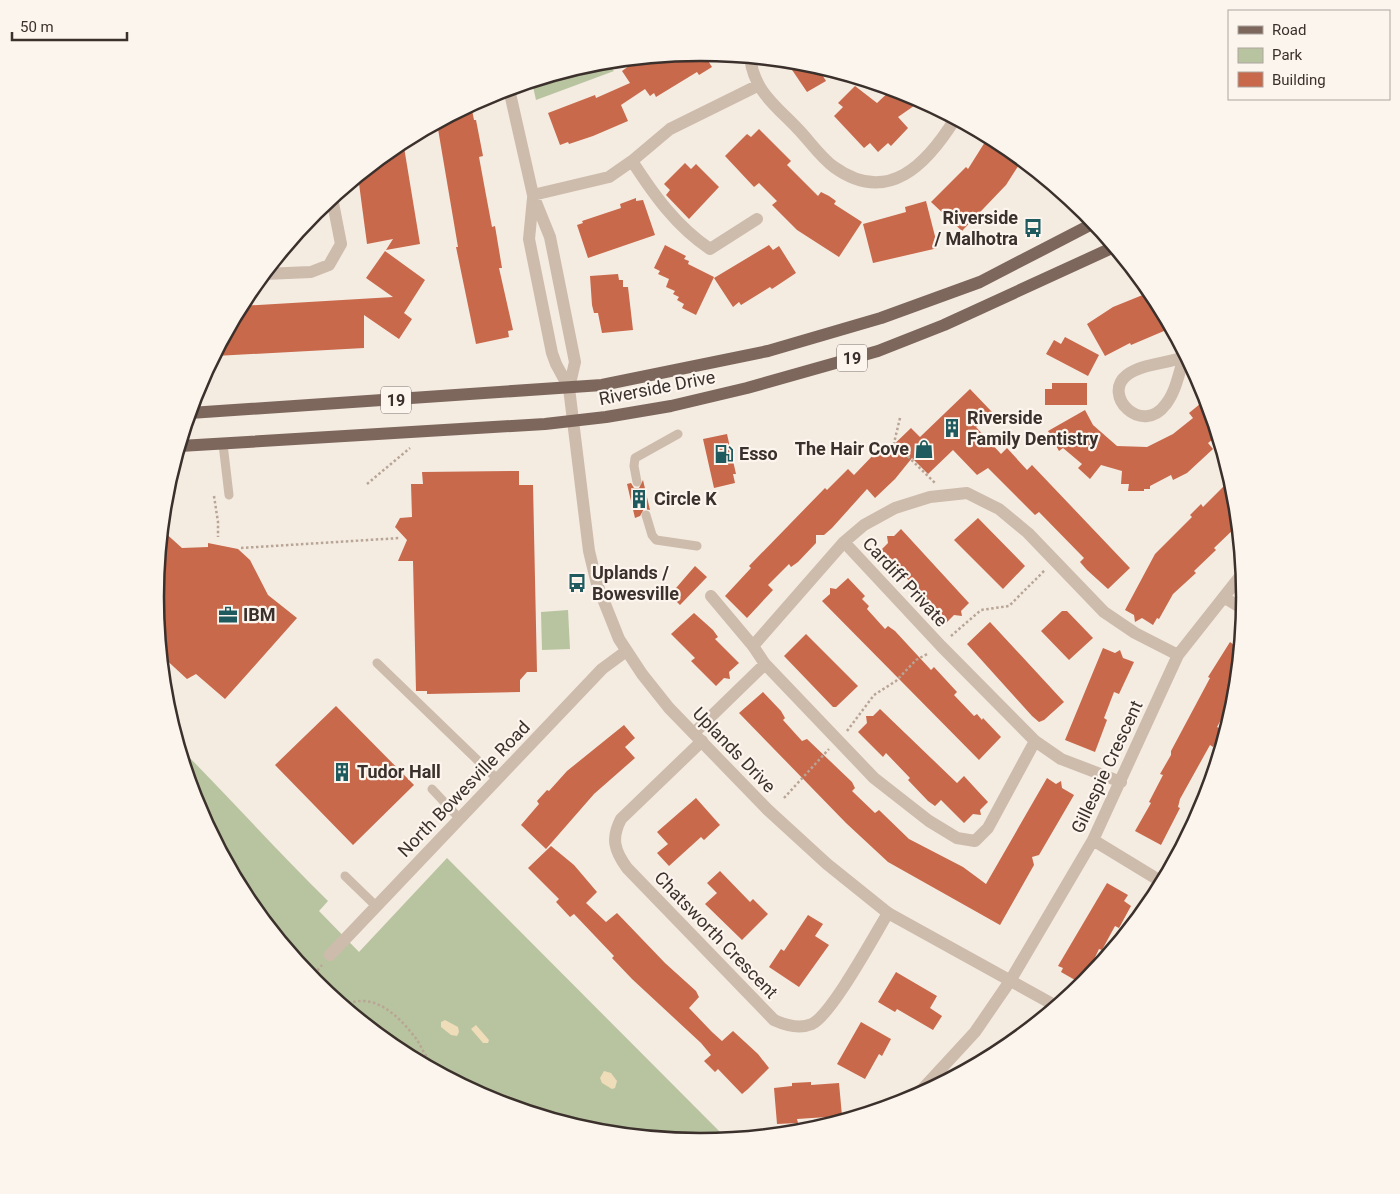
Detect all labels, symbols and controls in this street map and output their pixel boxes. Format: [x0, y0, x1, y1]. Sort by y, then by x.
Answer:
scale bar [12, 10, 128, 42]
legend [1228, 10, 1390, 100]
text: 50 m [20, 18, 54, 36]
text: Road [1272, 21, 1306, 39]
text: Park [1272, 46, 1303, 64]
text: Building [1272, 71, 1326, 89]
place label: Riverside / Malhotra [933, 207, 1018, 249]
bus stop icon: Riverside / Malhotra [1022, 217, 1044, 239]
road number: 19 [837, 344, 867, 372]
street label: Riverside Drive [597, 366, 717, 409]
road number: 19 [381, 386, 411, 414]
place label: Riverside Family Dentistry [967, 407, 1099, 449]
building icon: Riverside Family Dentistry [941, 417, 963, 439]
place label: The Hair Cove [795, 438, 909, 459]
shop icon: The Hair Cove [913, 438, 935, 460]
fuel station icon: Esso [713, 443, 735, 465]
place label: Esso [739, 443, 778, 464]
building icon: Circle K [628, 488, 650, 510]
place label: Circle K [654, 488, 717, 509]
street label: Cardiff Private [859, 533, 952, 631]
place label: Uplands / Bowesville [592, 562, 679, 604]
bus stop icon: Uplands / Bowesville [566, 572, 588, 594]
office icon: IBM [217, 604, 239, 626]
place label: IBM [243, 604, 276, 625]
street label: Gillespie Crescent [1067, 697, 1147, 836]
street label: Uplands Drive [689, 703, 780, 797]
street label: North Bowesville Road [393, 716, 534, 861]
building icon: Tudor Hall [331, 761, 353, 783]
place label: Tudor Hall [357, 761, 441, 782]
street label: Chatsworth Crescent [650, 867, 783, 1003]

